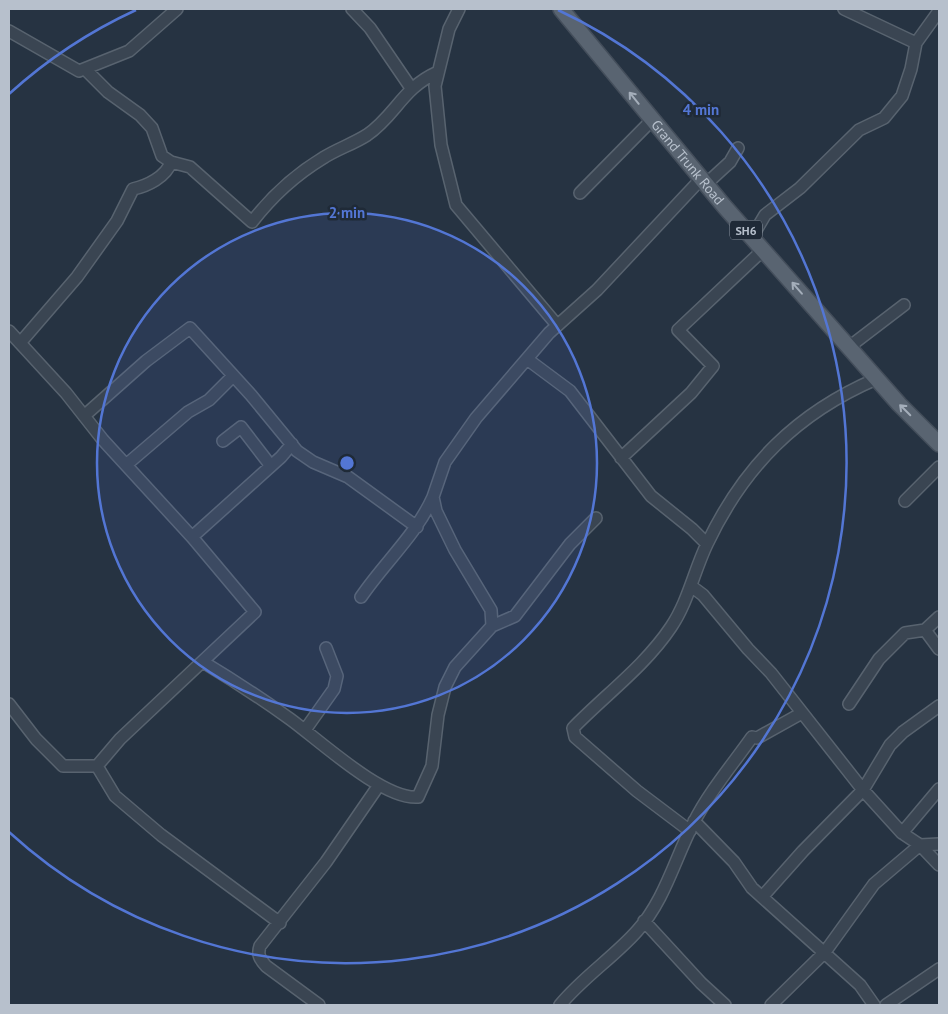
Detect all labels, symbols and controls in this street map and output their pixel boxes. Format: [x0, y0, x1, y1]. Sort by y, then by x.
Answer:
one-way arrow [629, 92, 640, 105]
text: 4 min [683, 100, 719, 119]
street label: Grand Trunk Road [648, 116, 728, 208]
text: 2 min [329, 203, 365, 222]
road number: SH6 [730, 220, 762, 240]
one-way arrow [791, 282, 802, 295]
one-way arrow [898, 404, 911, 416]
centre of rings [338, 454, 356, 472]

